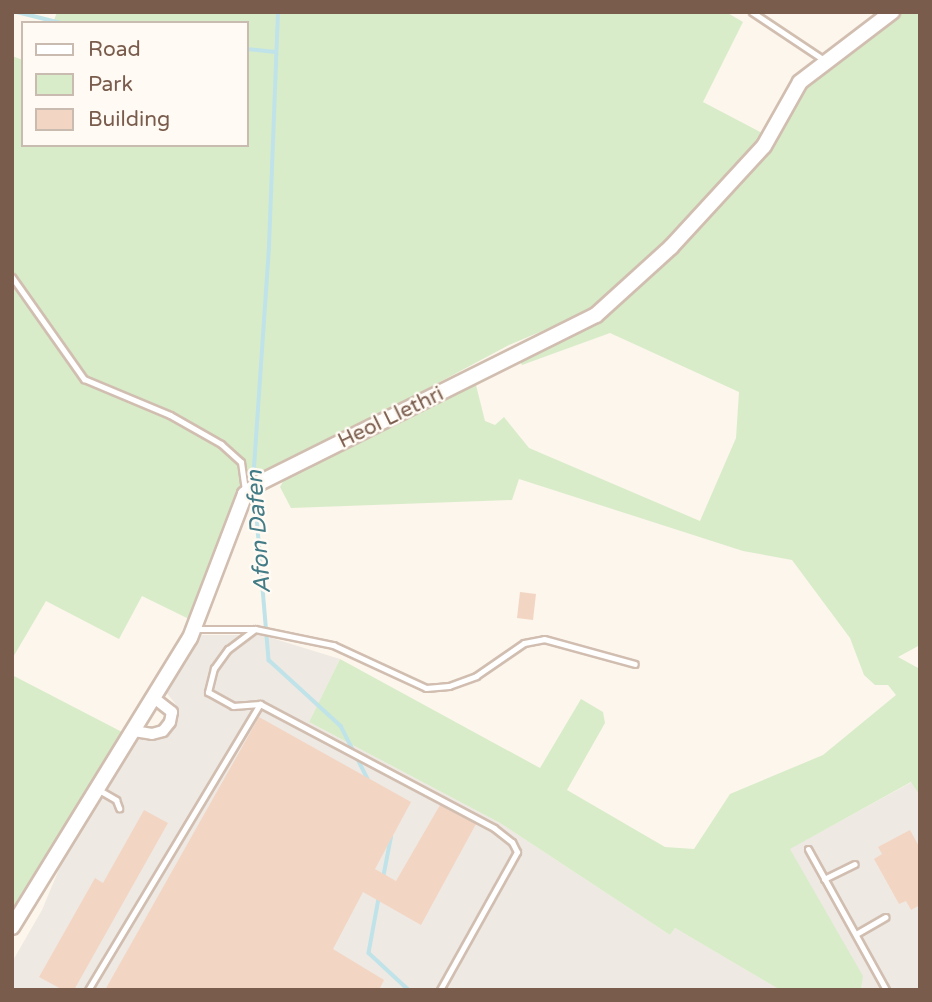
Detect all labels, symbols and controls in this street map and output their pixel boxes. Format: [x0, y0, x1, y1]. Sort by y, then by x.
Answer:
legend [21, 21, 248, 147]
text: Road [88, 37, 141, 62]
text: Park [88, 72, 133, 97]
text: Building [88, 107, 170, 132]
street label: Heol Llethri [334, 382, 448, 454]
water label: Afon Dafen [241, 469, 277, 595]

